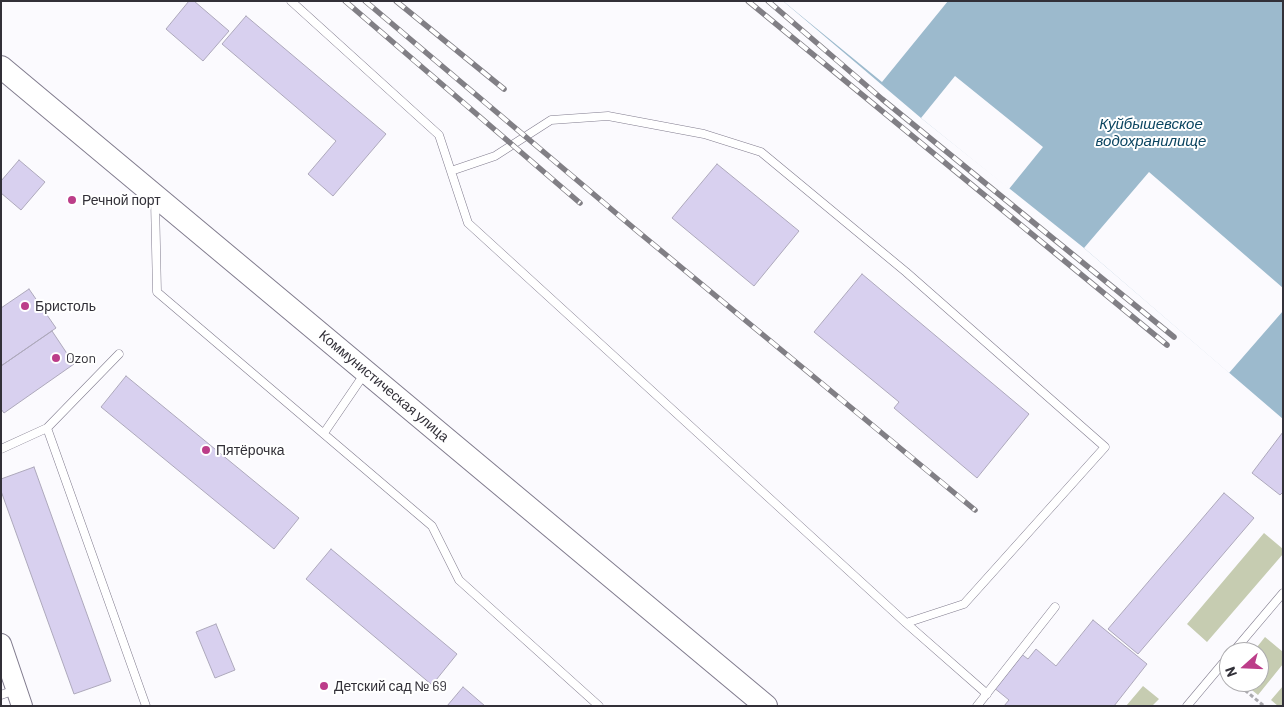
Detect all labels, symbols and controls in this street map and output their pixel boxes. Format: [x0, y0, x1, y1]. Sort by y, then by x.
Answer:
water label: Куйбышевское водохранилище [1096, 115, 1206, 150]
place label: Речной порт [82, 192, 161, 208]
marker: Речной порт [66, 194, 78, 206]
place label: Бристоль [35, 298, 96, 314]
marker: Бристоль [19, 300, 31, 312]
street label: Коммунистическая улица [316, 327, 452, 445]
place label: Ozon [66, 350, 96, 366]
marker: Ozon [50, 352, 62, 364]
place label: Пятёрочка [216, 442, 285, 458]
marker: Пятёрочка [200, 444, 212, 456]
north arrow [1219, 642, 1269, 692]
text: N [1221, 665, 1240, 679]
place label: Детский сад № 69 [334, 678, 447, 694]
marker: Детский сад № 69 [318, 680, 330, 692]

